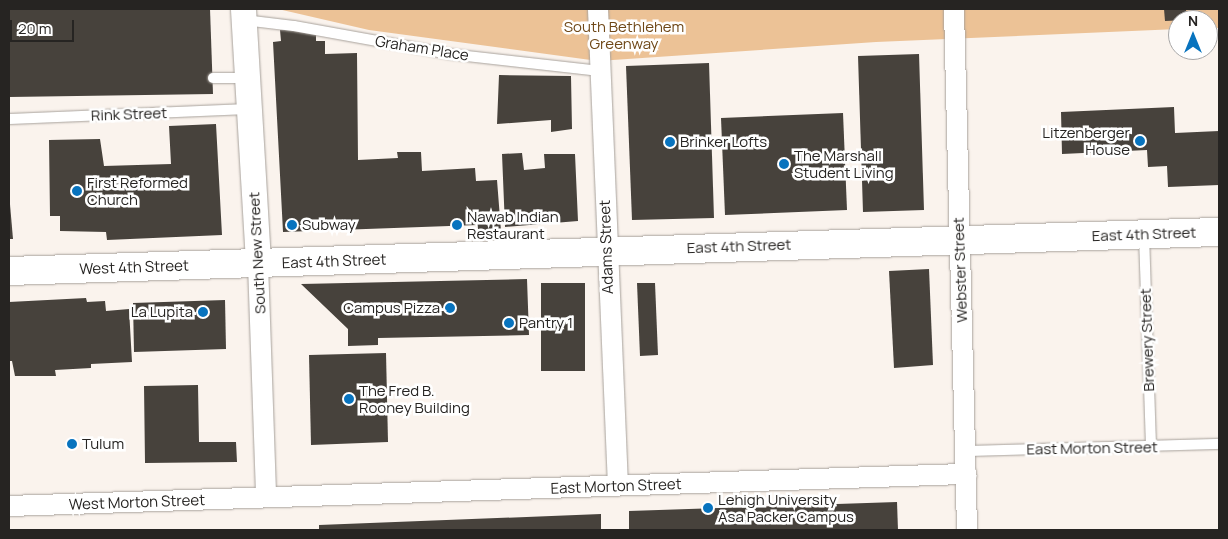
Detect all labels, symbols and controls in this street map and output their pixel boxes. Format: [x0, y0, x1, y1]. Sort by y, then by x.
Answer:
scale bar [12, 10, 76, 42]
north arrow [1168, 10, 1218, 60]
text: N [1188, 11, 1198, 30]
park label: South Bethlehem Greenway [564, 17, 684, 52]
text: 20 m [18, 18, 51, 39]
street label: Graham Place [374, 32, 470, 64]
street label: Rink Street [91, 104, 167, 124]
place label: Litzenberger House [1042, 123, 1130, 158]
place label: Brinker Lofts [680, 133, 767, 151]
marker: Litzenberger House [1134, 135, 1146, 147]
marker: Brinker Lofts [664, 136, 676, 148]
place label: The Marshall Student Living [794, 146, 894, 181]
marker: The Marshall Student Living [778, 158, 790, 170]
place label: First Reformed Church [87, 173, 188, 208]
marker: First Reformed Church [71, 185, 83, 197]
street label: South New Street [245, 191, 269, 315]
street label: Adams Street [595, 200, 617, 294]
place label: Nawab Indian Restaurant [467, 207, 559, 242]
place label: Subway [302, 216, 356, 234]
street label: Webster Street [949, 217, 971, 323]
marker: Subway [286, 219, 298, 231]
marker: Nawab Indian Restaurant [451, 219, 463, 231]
street label: East 4th Street [1091, 223, 1197, 245]
street label: East 4th Street [686, 235, 792, 257]
street label: East 4th Street [281, 250, 387, 272]
street label: West 4th Street [79, 256, 189, 278]
street label: Brewery Street [1136, 288, 1158, 392]
place label: Campus Pizza [343, 299, 440, 317]
marker: Campus Pizza [444, 302, 456, 314]
place label: La Lupita [131, 303, 193, 321]
marker: La Lupita [197, 306, 209, 318]
place label: Pantry 1 [519, 314, 573, 332]
marker: Pantry 1 [503, 317, 515, 329]
place label: The Fred B. Rooney Building [359, 381, 470, 416]
marker: The Fred B. Rooney Building [343, 393, 355, 405]
place label: Tulum [82, 435, 124, 453]
marker: Tulum [66, 438, 78, 450]
street label: East Morton Street [1026, 438, 1158, 458]
street label: East Morton Street [550, 475, 682, 497]
place label: Lehigh University Asa Packer Campus [718, 490, 854, 525]
street label: West Morton Street [69, 491, 205, 513]
marker: Lehigh University Asa Packer Campus [702, 502, 714, 514]

